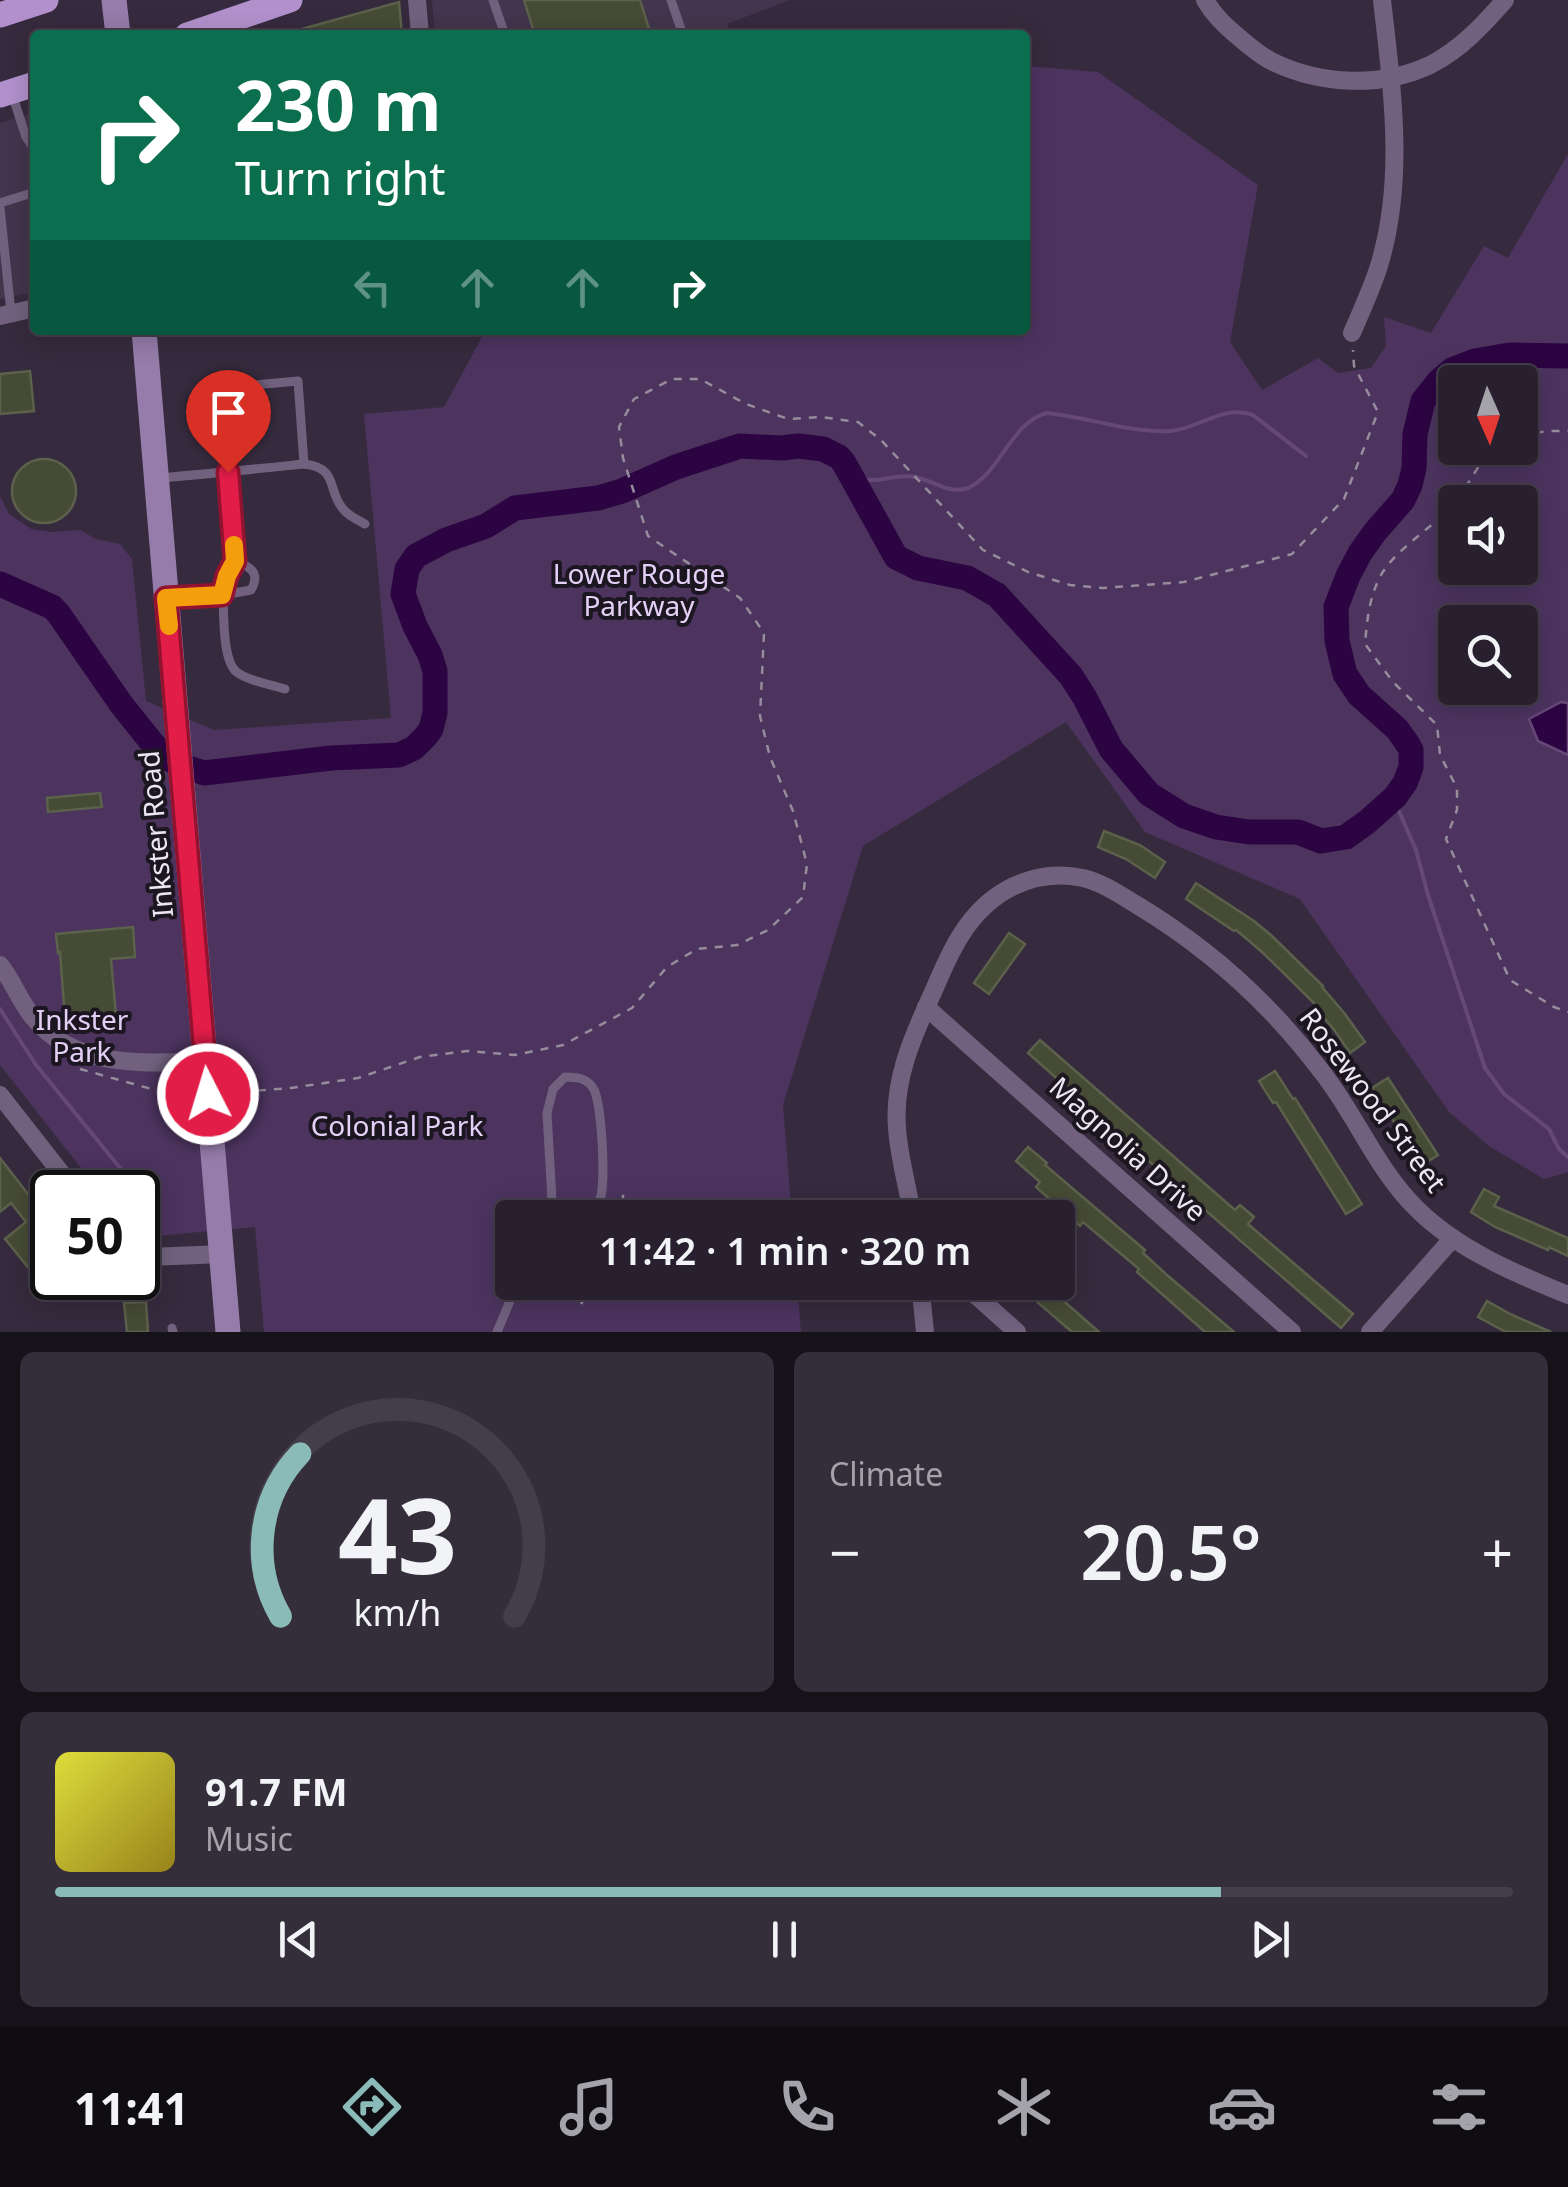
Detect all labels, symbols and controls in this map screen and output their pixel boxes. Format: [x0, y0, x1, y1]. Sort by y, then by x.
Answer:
text: 230 m [235, 56, 442, 152]
icon: right [70, 70, 200, 200]
text: Turn right [235, 147, 446, 208]
icon: left [345, 260, 400, 315]
icon: ahead [450, 260, 505, 315]
icon: ahead [555, 260, 610, 315]
icon: right [660, 260, 715, 315]
north arrow [1438, 365, 1538, 465]
map controls [1438, 365, 1538, 705]
pin [186, 370, 271, 473]
icon: arrive [201, 385, 256, 440]
button: sound [1438, 485, 1538, 585]
park label: Lower Rouge Parkway [553, 554, 725, 624]
button: search [1438, 605, 1538, 705]
street label: Inkster Road [129, 749, 181, 919]
street label: Rosewood Street [1292, 999, 1456, 1199]
park label: Inkster Park [36, 1000, 129, 1070]
position arrow [156, 1042, 260, 1146]
street label: Magnolia Drive [1042, 1067, 1215, 1229]
park label: Colonial Park [311, 1106, 483, 1144]
speed limit sign: 50 [30, 1170, 160, 1300]
text: 11:42 · 1 min · 320 m [599, 1224, 971, 1276]
text: Climate [829, 1452, 943, 1495]
text: 43 [338, 1463, 456, 1604]
text: 20.5° [1080, 1500, 1262, 1602]
text: − [829, 1514, 860, 1589]
text: + [1482, 1514, 1513, 1589]
text: km/h [353, 1588, 441, 1636]
text: 91.7 FM [205, 1765, 347, 1817]
text: Music [205, 1817, 293, 1860]
icon: previous [271, 1912, 326, 1967]
icon: pause [757, 1912, 812, 1967]
icon: next [1243, 1912, 1298, 1967]
icon: directions [337, 2072, 407, 2142]
icon: music [554, 2072, 624, 2142]
icon: phone [772, 2072, 842, 2142]
icon: climate [989, 2072, 1059, 2142]
icon: car [1207, 2072, 1277, 2142]
icon: filters [1424, 2072, 1494, 2142]
text: 11:41 [74, 2077, 189, 2138]

